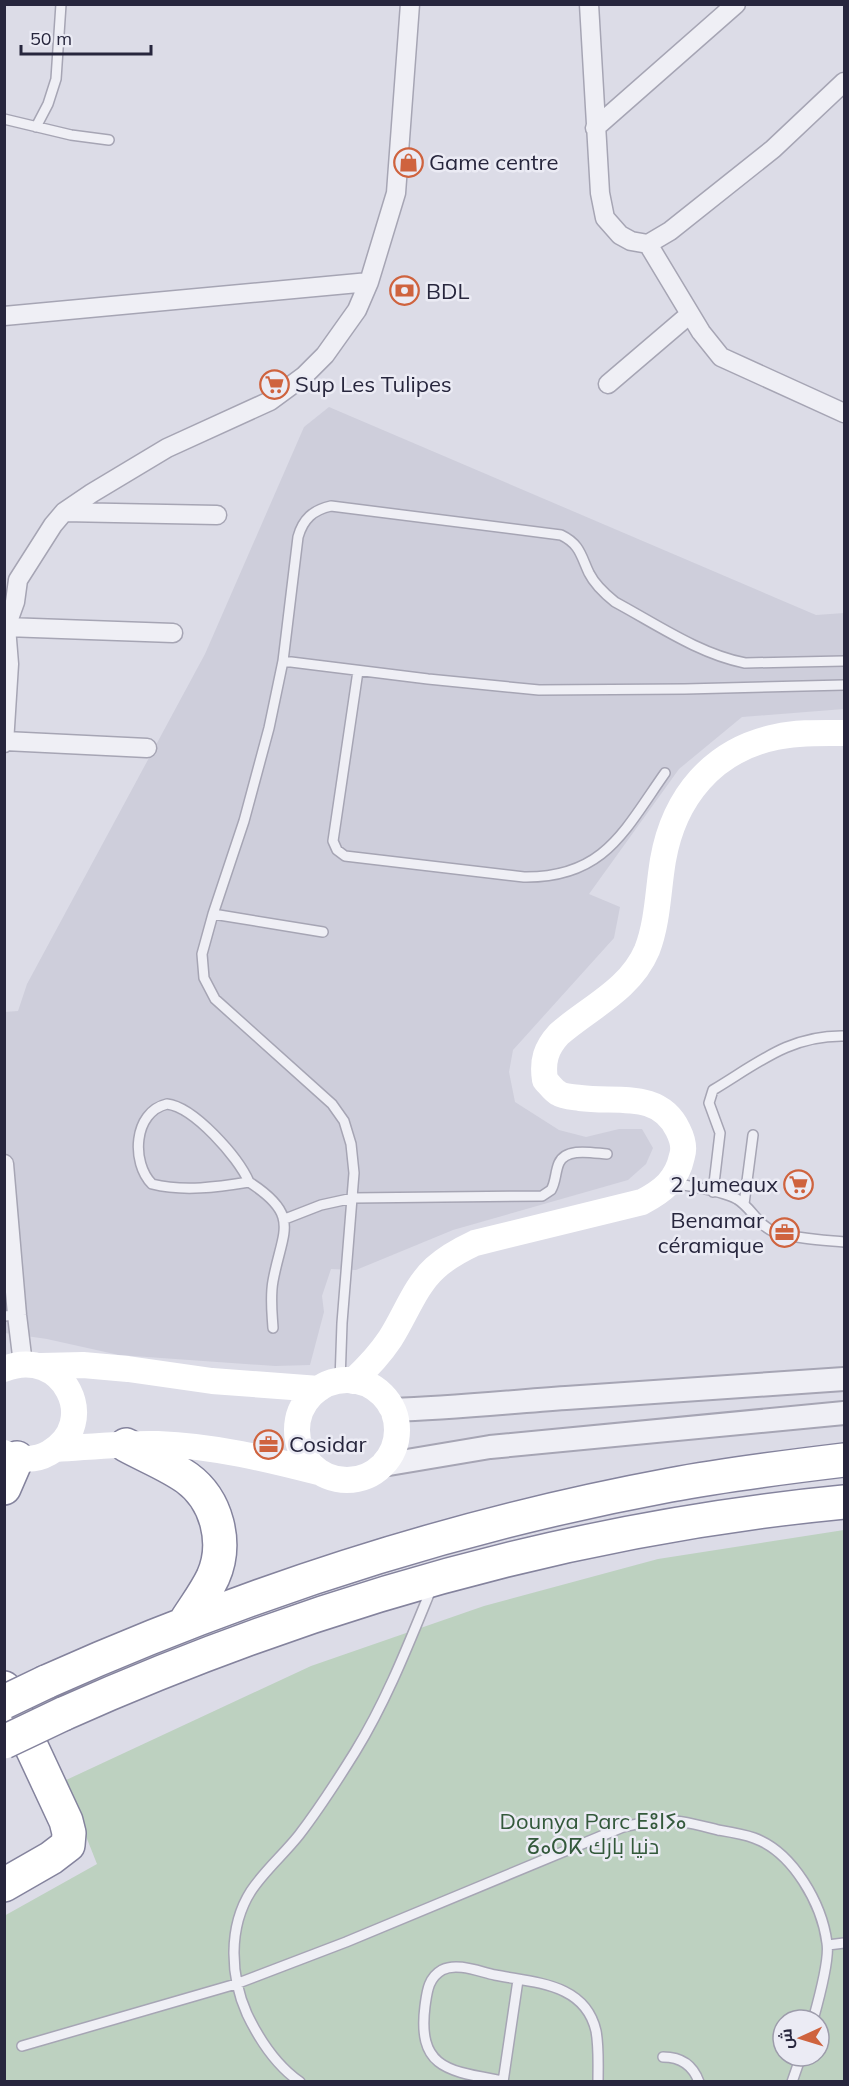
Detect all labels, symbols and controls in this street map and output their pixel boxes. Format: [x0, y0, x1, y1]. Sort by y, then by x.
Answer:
scale bar [21, 18, 152, 56]
text: 50 m [30, 27, 72, 50]
shop icon: Game centre [392, 146, 424, 178]
place label: Game centre [429, 148, 558, 176]
bank icon: BDL [389, 275, 421, 307]
place label: BDL [426, 277, 469, 305]
supermarket icon: Sup Les Tulipes [258, 368, 290, 400]
place label: Sup Les Tulipes [295, 370, 452, 398]
supermarket icon: 2 Jumeaux [783, 1168, 815, 1200]
place label: 2 Jumeaux [670, 1170, 778, 1198]
place label: Benamar céramique [658, 1206, 764, 1259]
office icon: Benamar céramique [769, 1217, 801, 1249]
office icon: Cosidar [252, 1428, 284, 1460]
place label: Cosidar [289, 1430, 366, 1458]
park label: Dounya Parc ⴹⵓⵏⵢⴰ ⵒⴰⵔⴽ دنيا بارك [500, 1807, 686, 1860]
north arrow [771, 2008, 831, 2068]
text: ش [775, 2028, 797, 2050]

